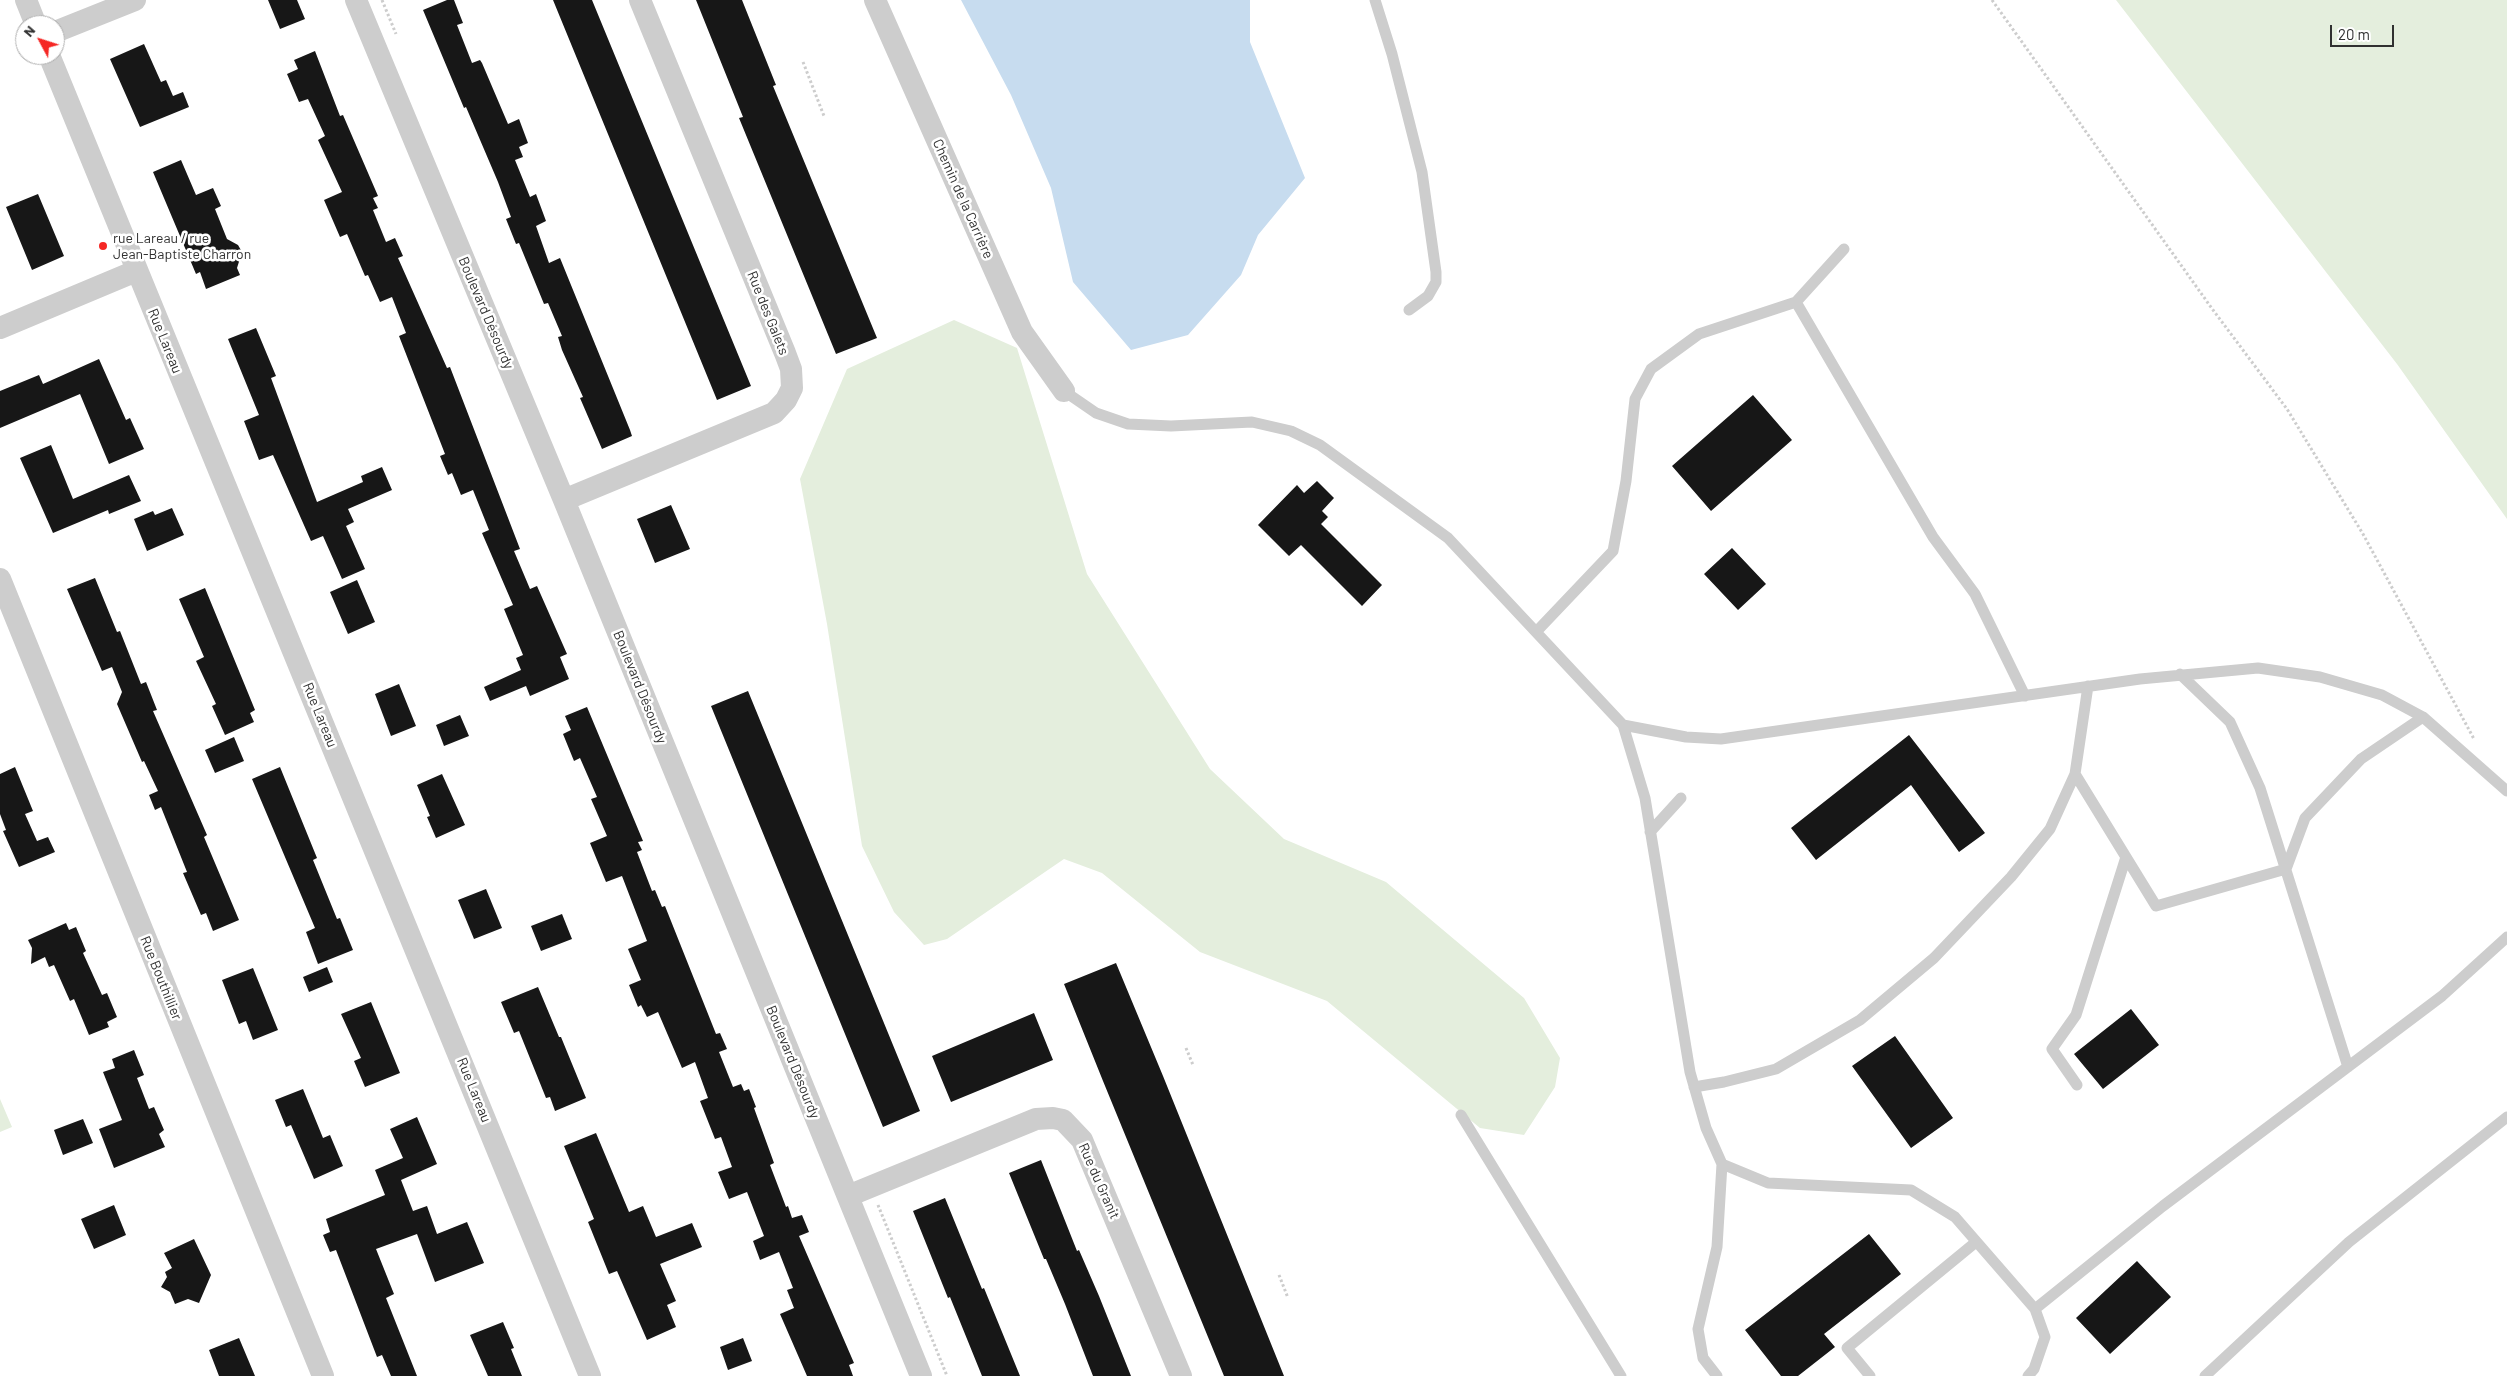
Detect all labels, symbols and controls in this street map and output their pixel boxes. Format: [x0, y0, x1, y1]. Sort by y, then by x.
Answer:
north arrow [15, 15, 65, 65]
scale bar [2332, 15, 2396, 47]
text: N [19, 22, 38, 40]
text: 20 m [2338, 25, 2370, 43]
street label: Chemin de la Carrière [929, 137, 997, 261]
place label: rue Lareau / rue Jean-Baptiste Charron [113, 230, 251, 262]
marker: rue Lareau / rue Jean-Baptiste Charron [97, 240, 109, 252]
street label: Boulevard Désourdy [455, 254, 517, 372]
street label: Rue des Galets [744, 269, 792, 357]
street label: Rue Lareau [144, 306, 186, 376]
street label: Boulevard Désourdy [610, 628, 670, 746]
street label: Rue Lareau [299, 680, 341, 750]
street label: Rue Bouthillier [137, 934, 185, 1022]
street label: Boulevard Désourdy [763, 1003, 823, 1121]
street label: Rue Lareau [453, 1055, 495, 1125]
street label: Rue du Granit [1075, 1140, 1123, 1222]

